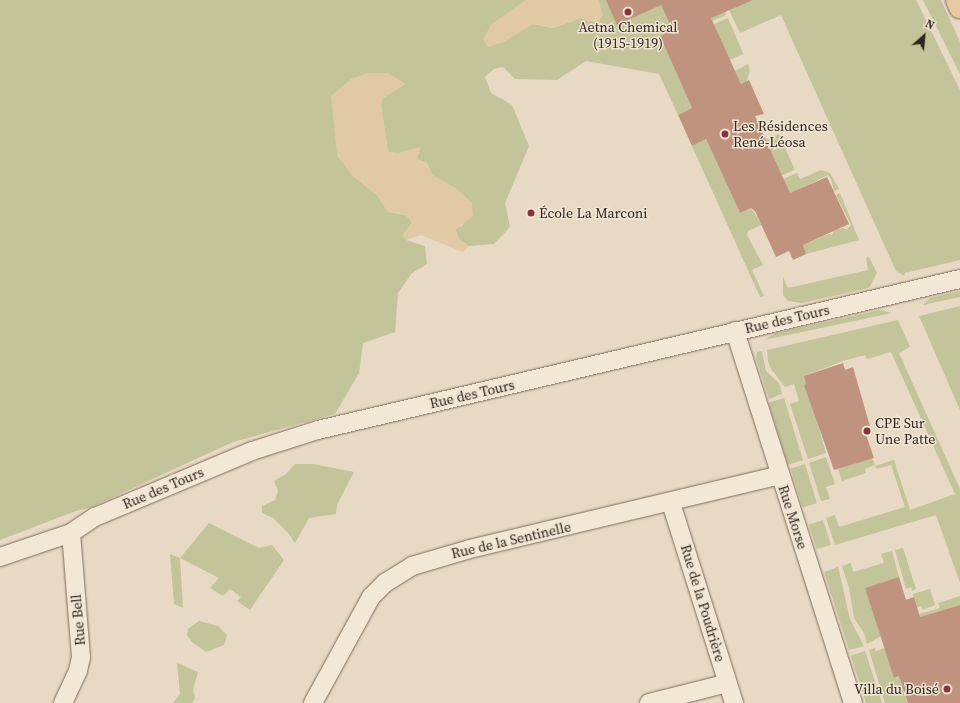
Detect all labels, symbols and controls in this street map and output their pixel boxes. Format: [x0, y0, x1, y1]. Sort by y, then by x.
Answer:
marker: Aetna Chemical (1915-1919) [623, 7, 633, 17]
north arrow [904, 16, 944, 56]
text: N [923, 16, 937, 33]
place label: Aetna Chemical (1915-1919) [579, 19, 677, 52]
place label: Les Résidences René-Léosa [733, 118, 828, 150]
marker: Les Résidences René-Léosa [720, 129, 730, 139]
place label: École La Marconi [539, 205, 647, 221]
marker: École La Marconi [526, 208, 536, 218]
street label: Rue des Tours [743, 301, 831, 337]
street label: Rue des Tours [428, 376, 516, 412]
place label: CPE Sur Une Patte [875, 415, 935, 448]
marker: CPE Sur Une Patte [862, 426, 872, 436]
street label: Rue des Tours [120, 463, 206, 513]
street label: Rue Morse [775, 483, 811, 551]
street label: Rue de la Sentinelle [449, 518, 573, 562]
street label: Rue de la Poudrière [677, 542, 729, 664]
street label: Rue Bell [67, 594, 89, 646]
place label: Villa du Boisé [854, 681, 939, 697]
marker: Villa du Boisé [942, 684, 952, 694]

